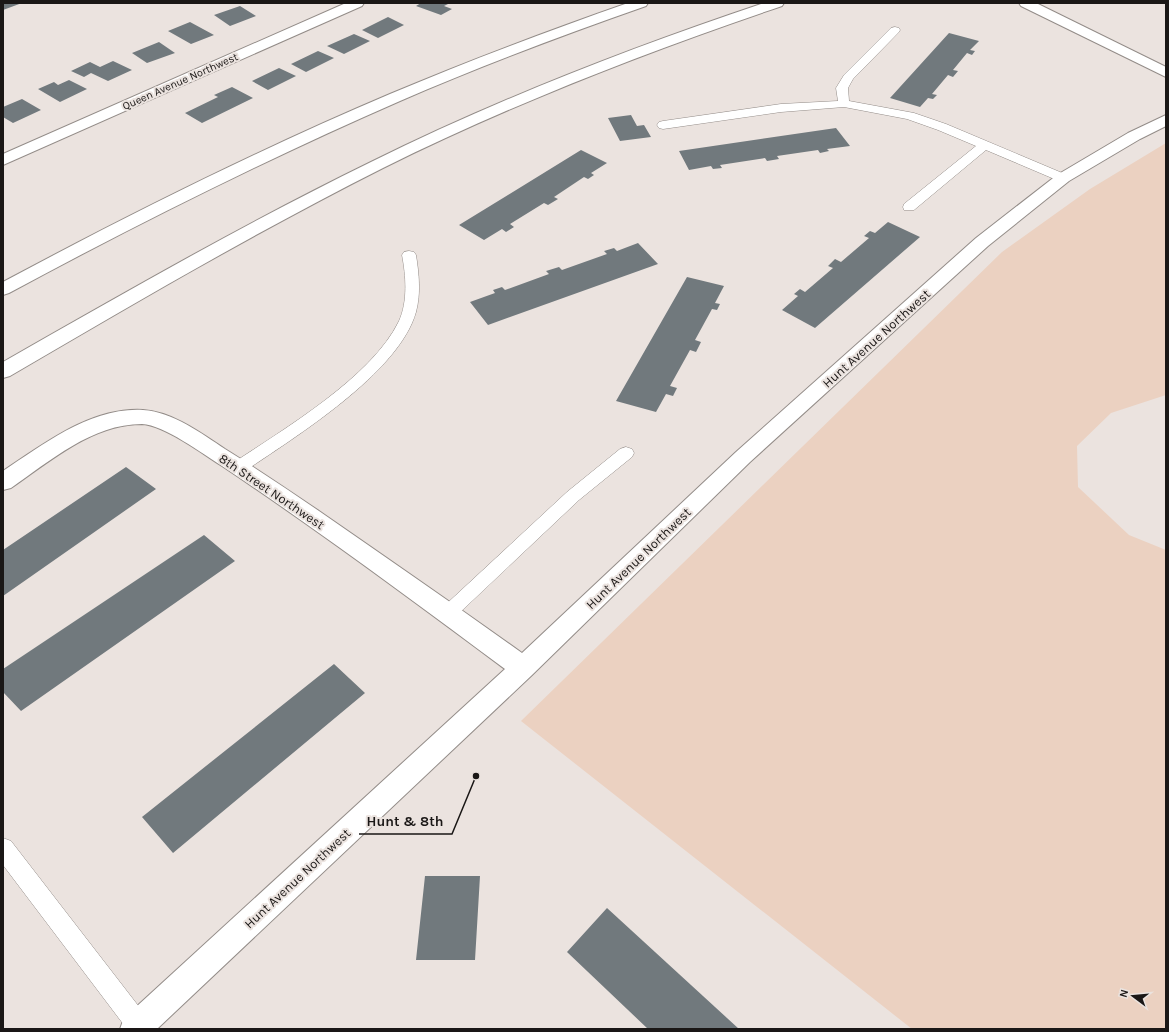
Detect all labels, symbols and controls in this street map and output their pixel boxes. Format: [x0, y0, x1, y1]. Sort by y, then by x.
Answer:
street label: Queen Avenue Northwest [120, 50, 240, 113]
street label: Hunt Avenue Northwest [819, 286, 933, 391]
street label: 8th Street Northwest [216, 451, 327, 532]
street label: Hunt Avenue Northwest [583, 504, 694, 612]
callout: Hunt & 8th [359, 808, 452, 834]
text: Hunt & 8th [367, 813, 443, 830]
street label: Hunt Avenue Northwest [241, 825, 354, 931]
north arrow [1113, 976, 1153, 1016]
text: N [1117, 988, 1131, 999]

